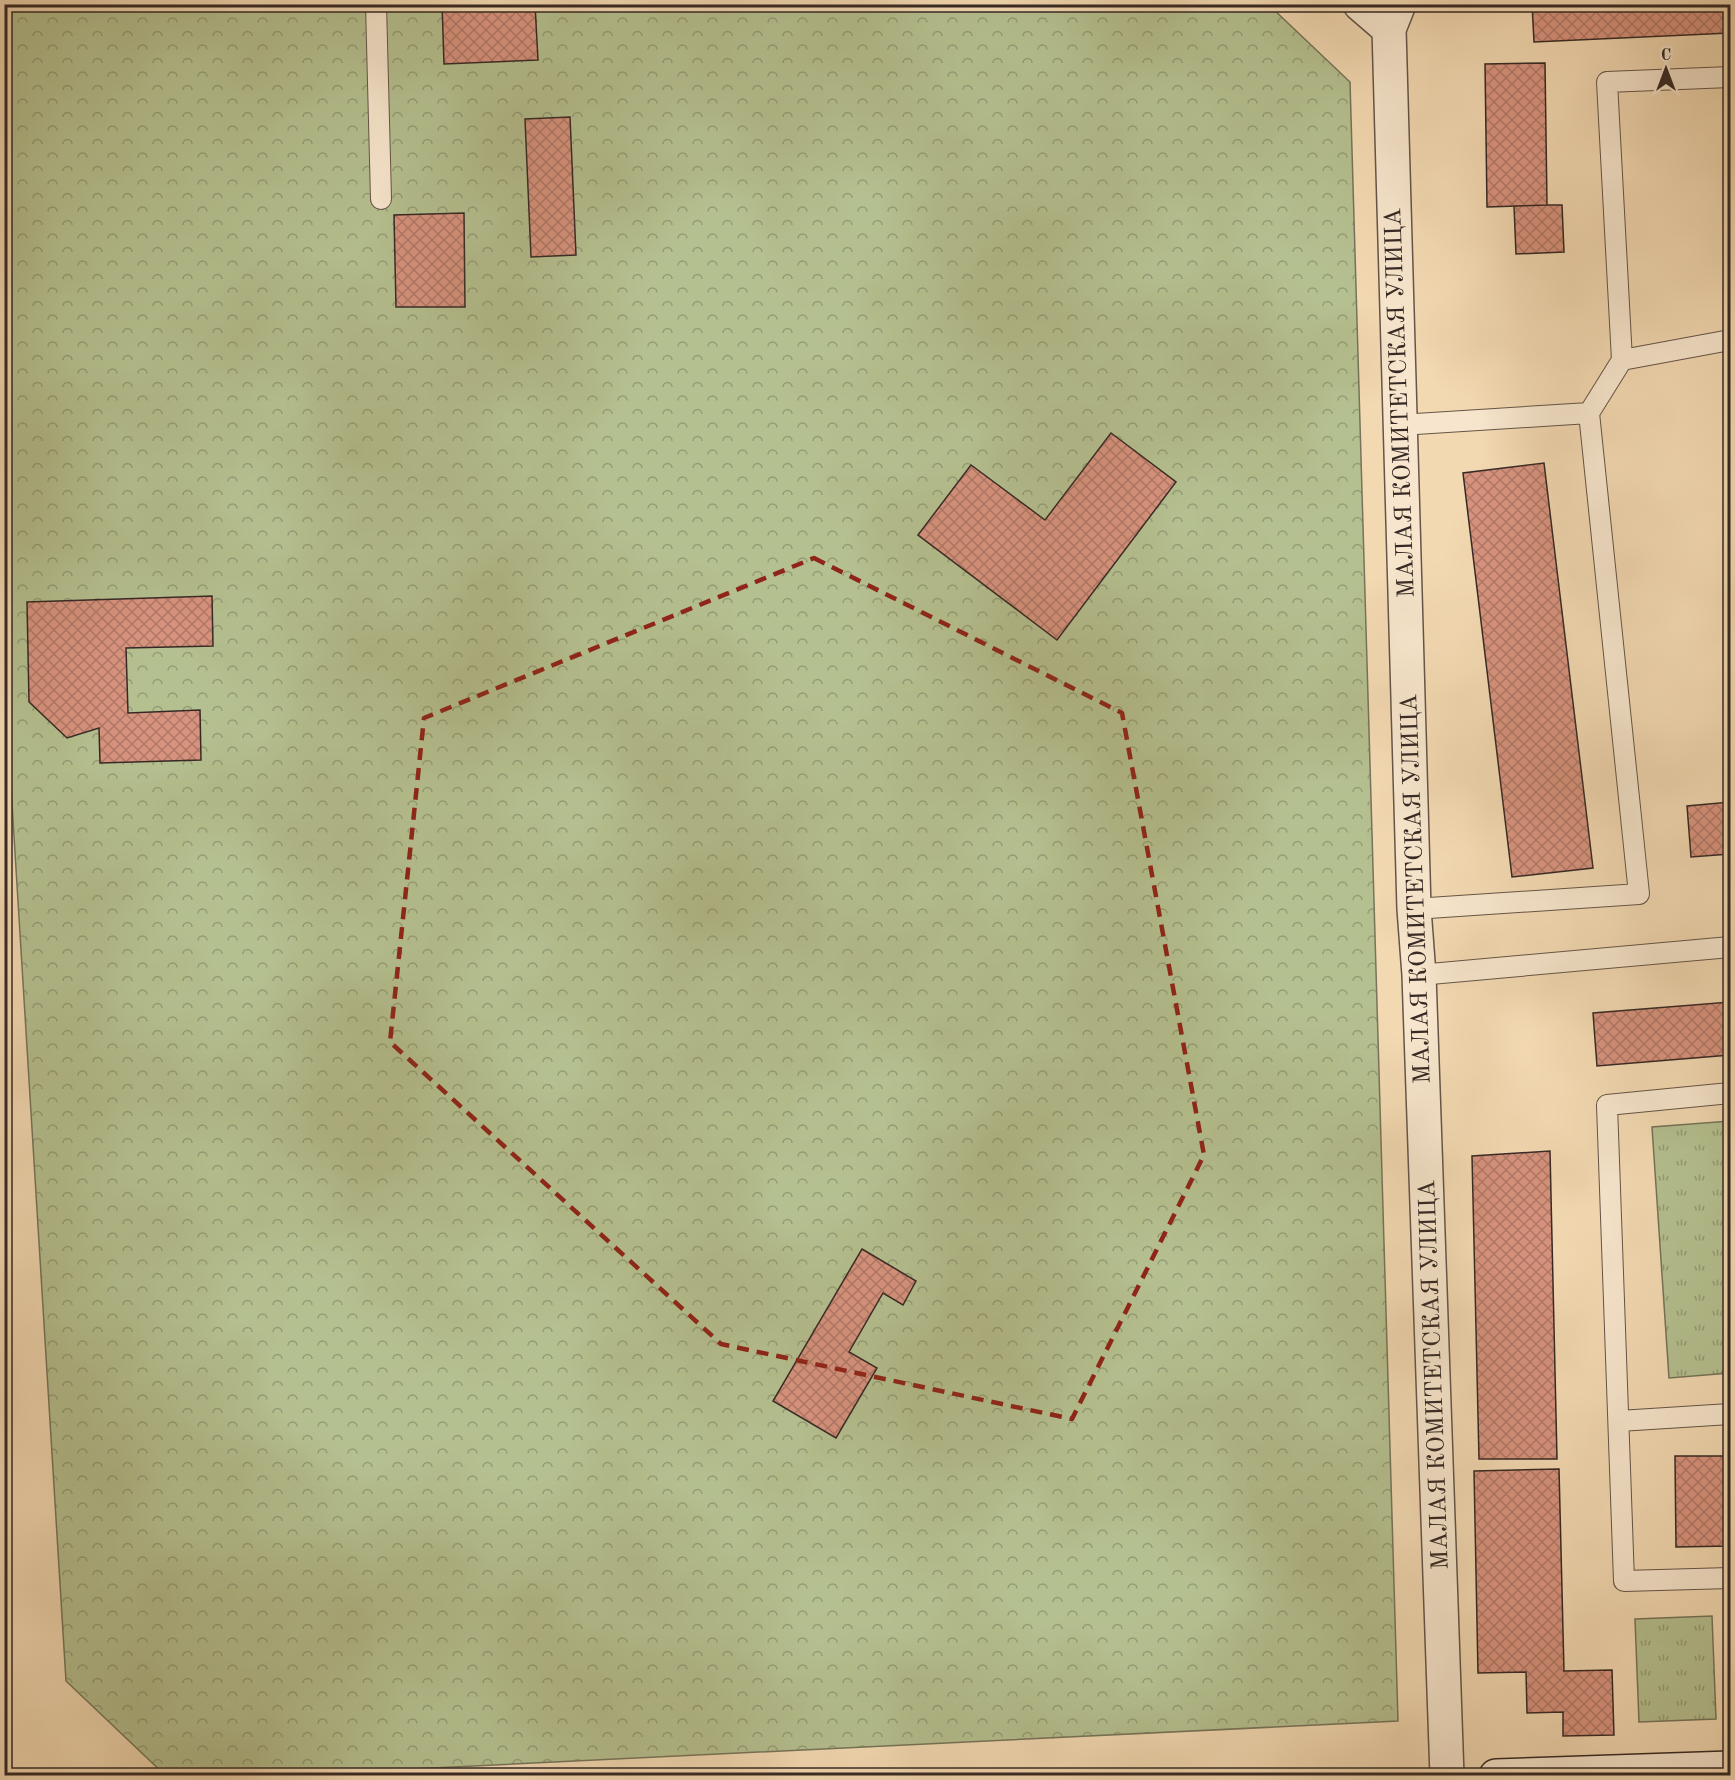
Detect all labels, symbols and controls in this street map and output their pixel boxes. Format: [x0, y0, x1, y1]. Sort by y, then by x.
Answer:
north arrow [1636, 39, 1696, 99]
text: С [1661, 48, 1671, 64]
street label: МАЛАЯ КОМИТЕТСКАЯ УЛИЦА [1382, 207, 1420, 598]
street label: МАЛАЯ КОМИТЕТСКАЯ УЛИЦА [1398, 693, 1436, 1084]
street label: МАЛАЯ КОМИТЕТСКАЯ УЛИЦА [1416, 1179, 1454, 1570]

